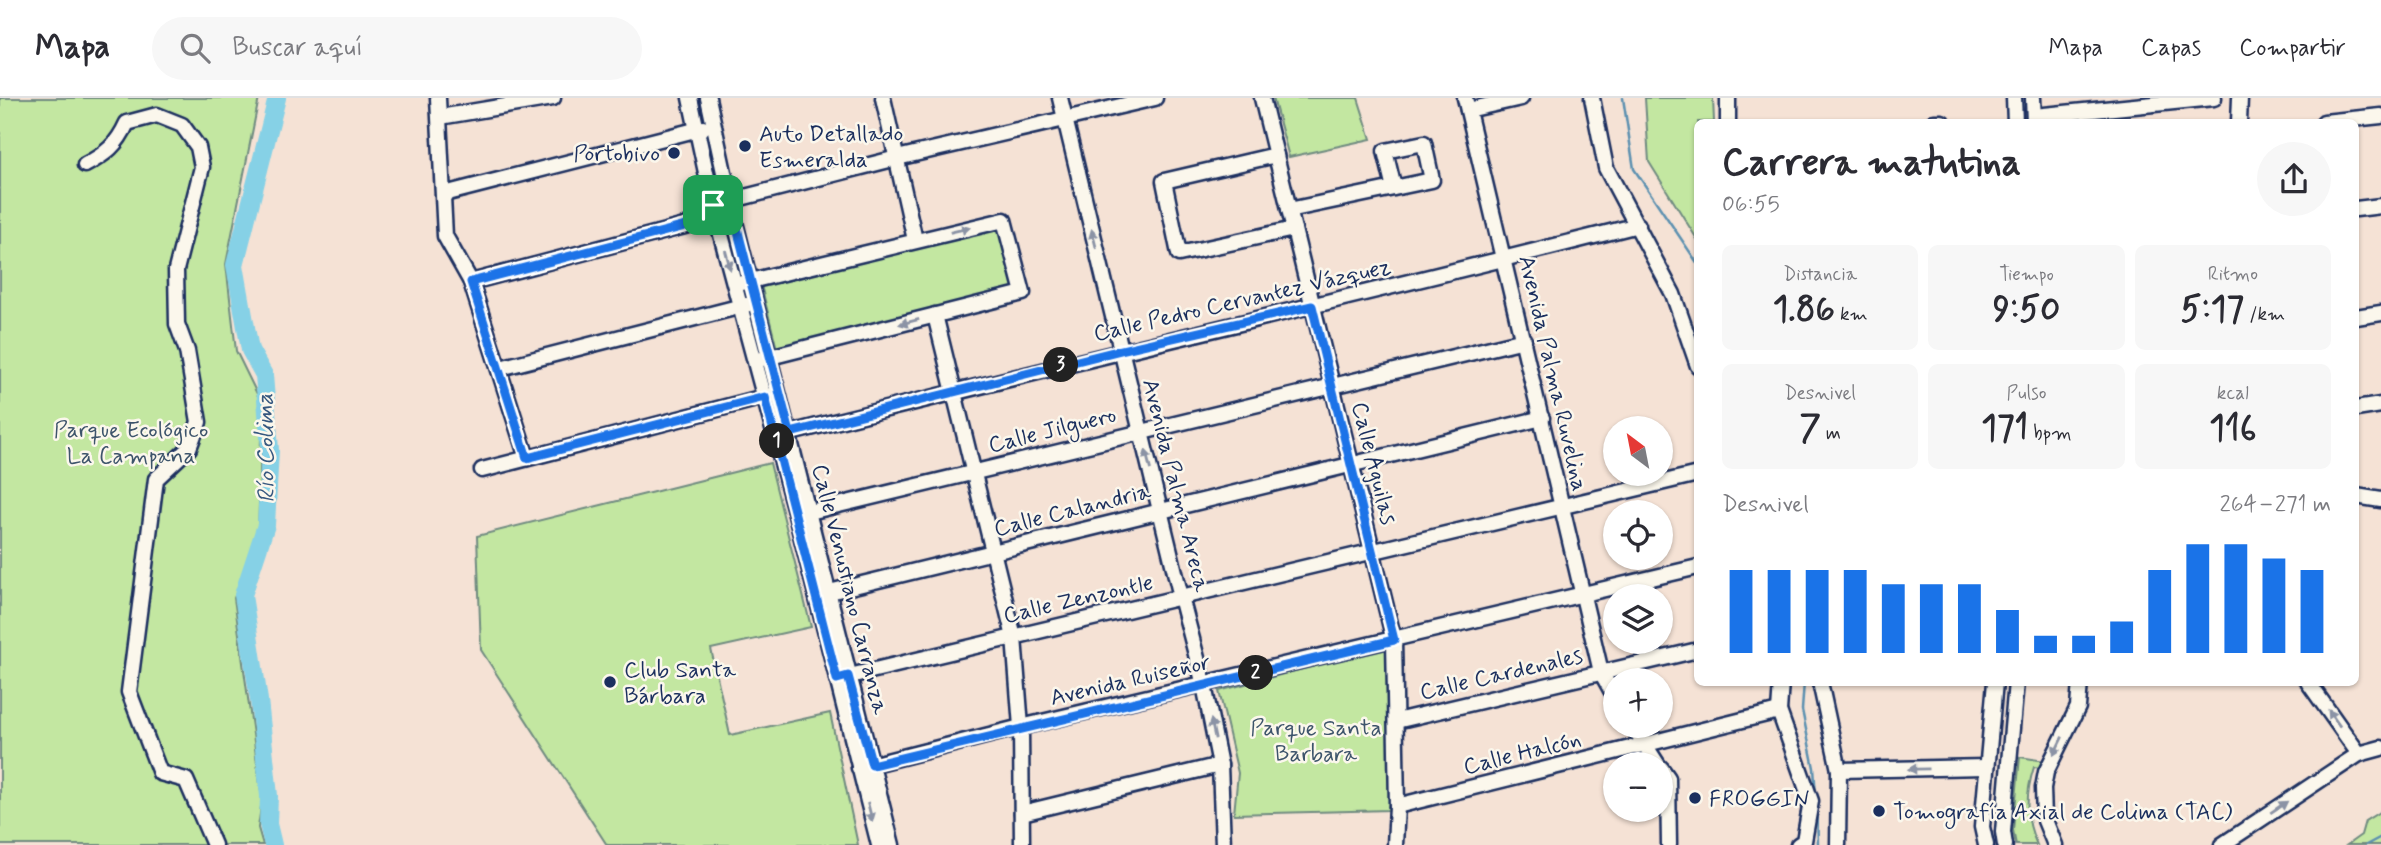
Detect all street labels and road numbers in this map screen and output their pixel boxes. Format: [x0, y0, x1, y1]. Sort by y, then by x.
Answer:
street label: Calle Pedro Cervantez Vázquez [1091, 252, 1394, 350]
street label: Avenida Palma Ruvelina [1510, 253, 1594, 494]
street label: Avenida Palma Areca [1134, 376, 1216, 595]
street label: Calle Aguilas [1343, 399, 1403, 528]
street label: Calle Jilguero [985, 401, 1120, 463]
street label: Calle Venustiano Carranza [803, 461, 895, 718]
street label: Calle Calandria [991, 477, 1154, 545]
street label: Calle Zenzontle [1000, 568, 1156, 632]
street label: Calle Cardenales [1417, 642, 1586, 708]
street label: Avenida Ruiseñor [1047, 648, 1214, 714]
street label: Calle Halcón [1460, 725, 1584, 783]

